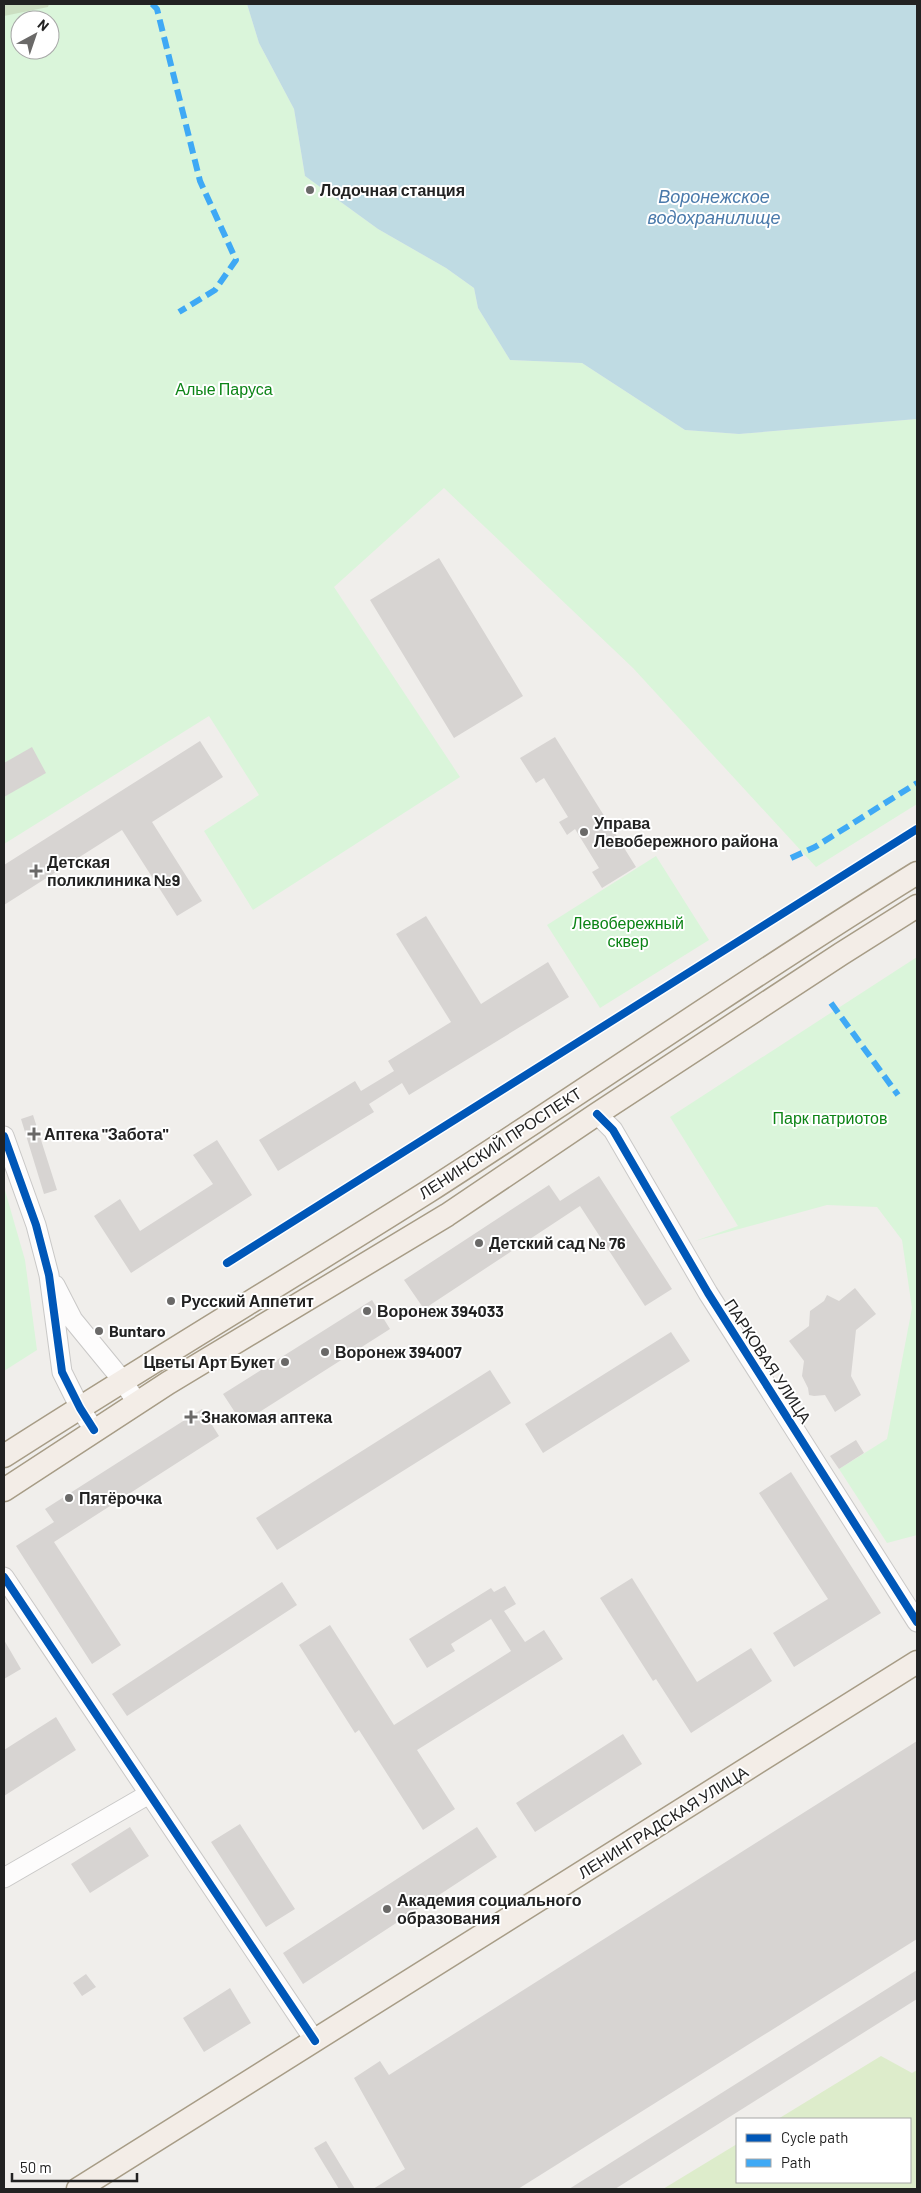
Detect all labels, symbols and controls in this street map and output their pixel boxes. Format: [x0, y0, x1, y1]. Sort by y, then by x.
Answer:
north arrow [10, 10, 60, 60]
text: N [35, 15, 53, 34]
place label: Лодочная станция [320, 180, 465, 199]
marker: Лодочная станция [304, 184, 316, 196]
water label: Воронежское водохранилище [647, 185, 781, 228]
park label: Алые Паруса [175, 379, 273, 398]
place label: Управа Левобережного района [594, 813, 778, 850]
marker: Управа Левобережного района [578, 826, 590, 838]
place label: Детская поликлиника №9 [47, 852, 180, 889]
marker: Детская поликлиника №9 [29, 864, 43, 878]
park label: Левобережный сквер [572, 913, 684, 950]
street label: ЛЕНИНСКИЙ ПРОСПЕКТ [415, 1083, 585, 1202]
park label: Парк патриотов [773, 1108, 887, 1127]
place label: Аптека "Забота" [44, 1124, 169, 1143]
marker: Аптека "Забота" [28, 1128, 40, 1140]
place label: Детский сад № 76 [489, 1233, 626, 1252]
marker: Детский сад № 76 [473, 1237, 485, 1249]
place label: Русский Аппетит [181, 1291, 314, 1310]
marker: Русский Аппетит [165, 1295, 177, 1307]
street label: ПАРКОВАЯ УЛИЦА [721, 1295, 816, 1427]
place label: Воронеж 394033 [377, 1301, 504, 1320]
marker: Воронеж 394033 [361, 1305, 373, 1317]
place label: Buntaro [109, 1321, 166, 1340]
marker: Buntaro [93, 1325, 105, 1337]
place label: Воронеж 394007 [335, 1342, 462, 1361]
marker: Воронеж 394007 [319, 1346, 331, 1358]
place label: Цветы Арт Букет [143, 1352, 275, 1371]
marker: Цветы Арт Букет [279, 1356, 291, 1368]
place label: Знакомая аптека [201, 1407, 332, 1426]
marker: Знакомая аптека [185, 1411, 197, 1423]
place label: Пятёрочка [79, 1488, 162, 1507]
marker: Пятёрочка [63, 1492, 75, 1504]
street label: ЛЕНИНГРАДСКАЯ УЛИЦА [574, 1761, 751, 1882]
place label: Академия социального образования [397, 1890, 582, 1927]
marker: Академия социального образования [381, 1903, 393, 1915]
legend [736, 2118, 911, 2183]
text: Cycle path [781, 2128, 848, 2146]
scale bar [12, 2150, 138, 2182]
text: Path [781, 2153, 811, 2171]
text: 50 m [20, 2158, 52, 2176]

